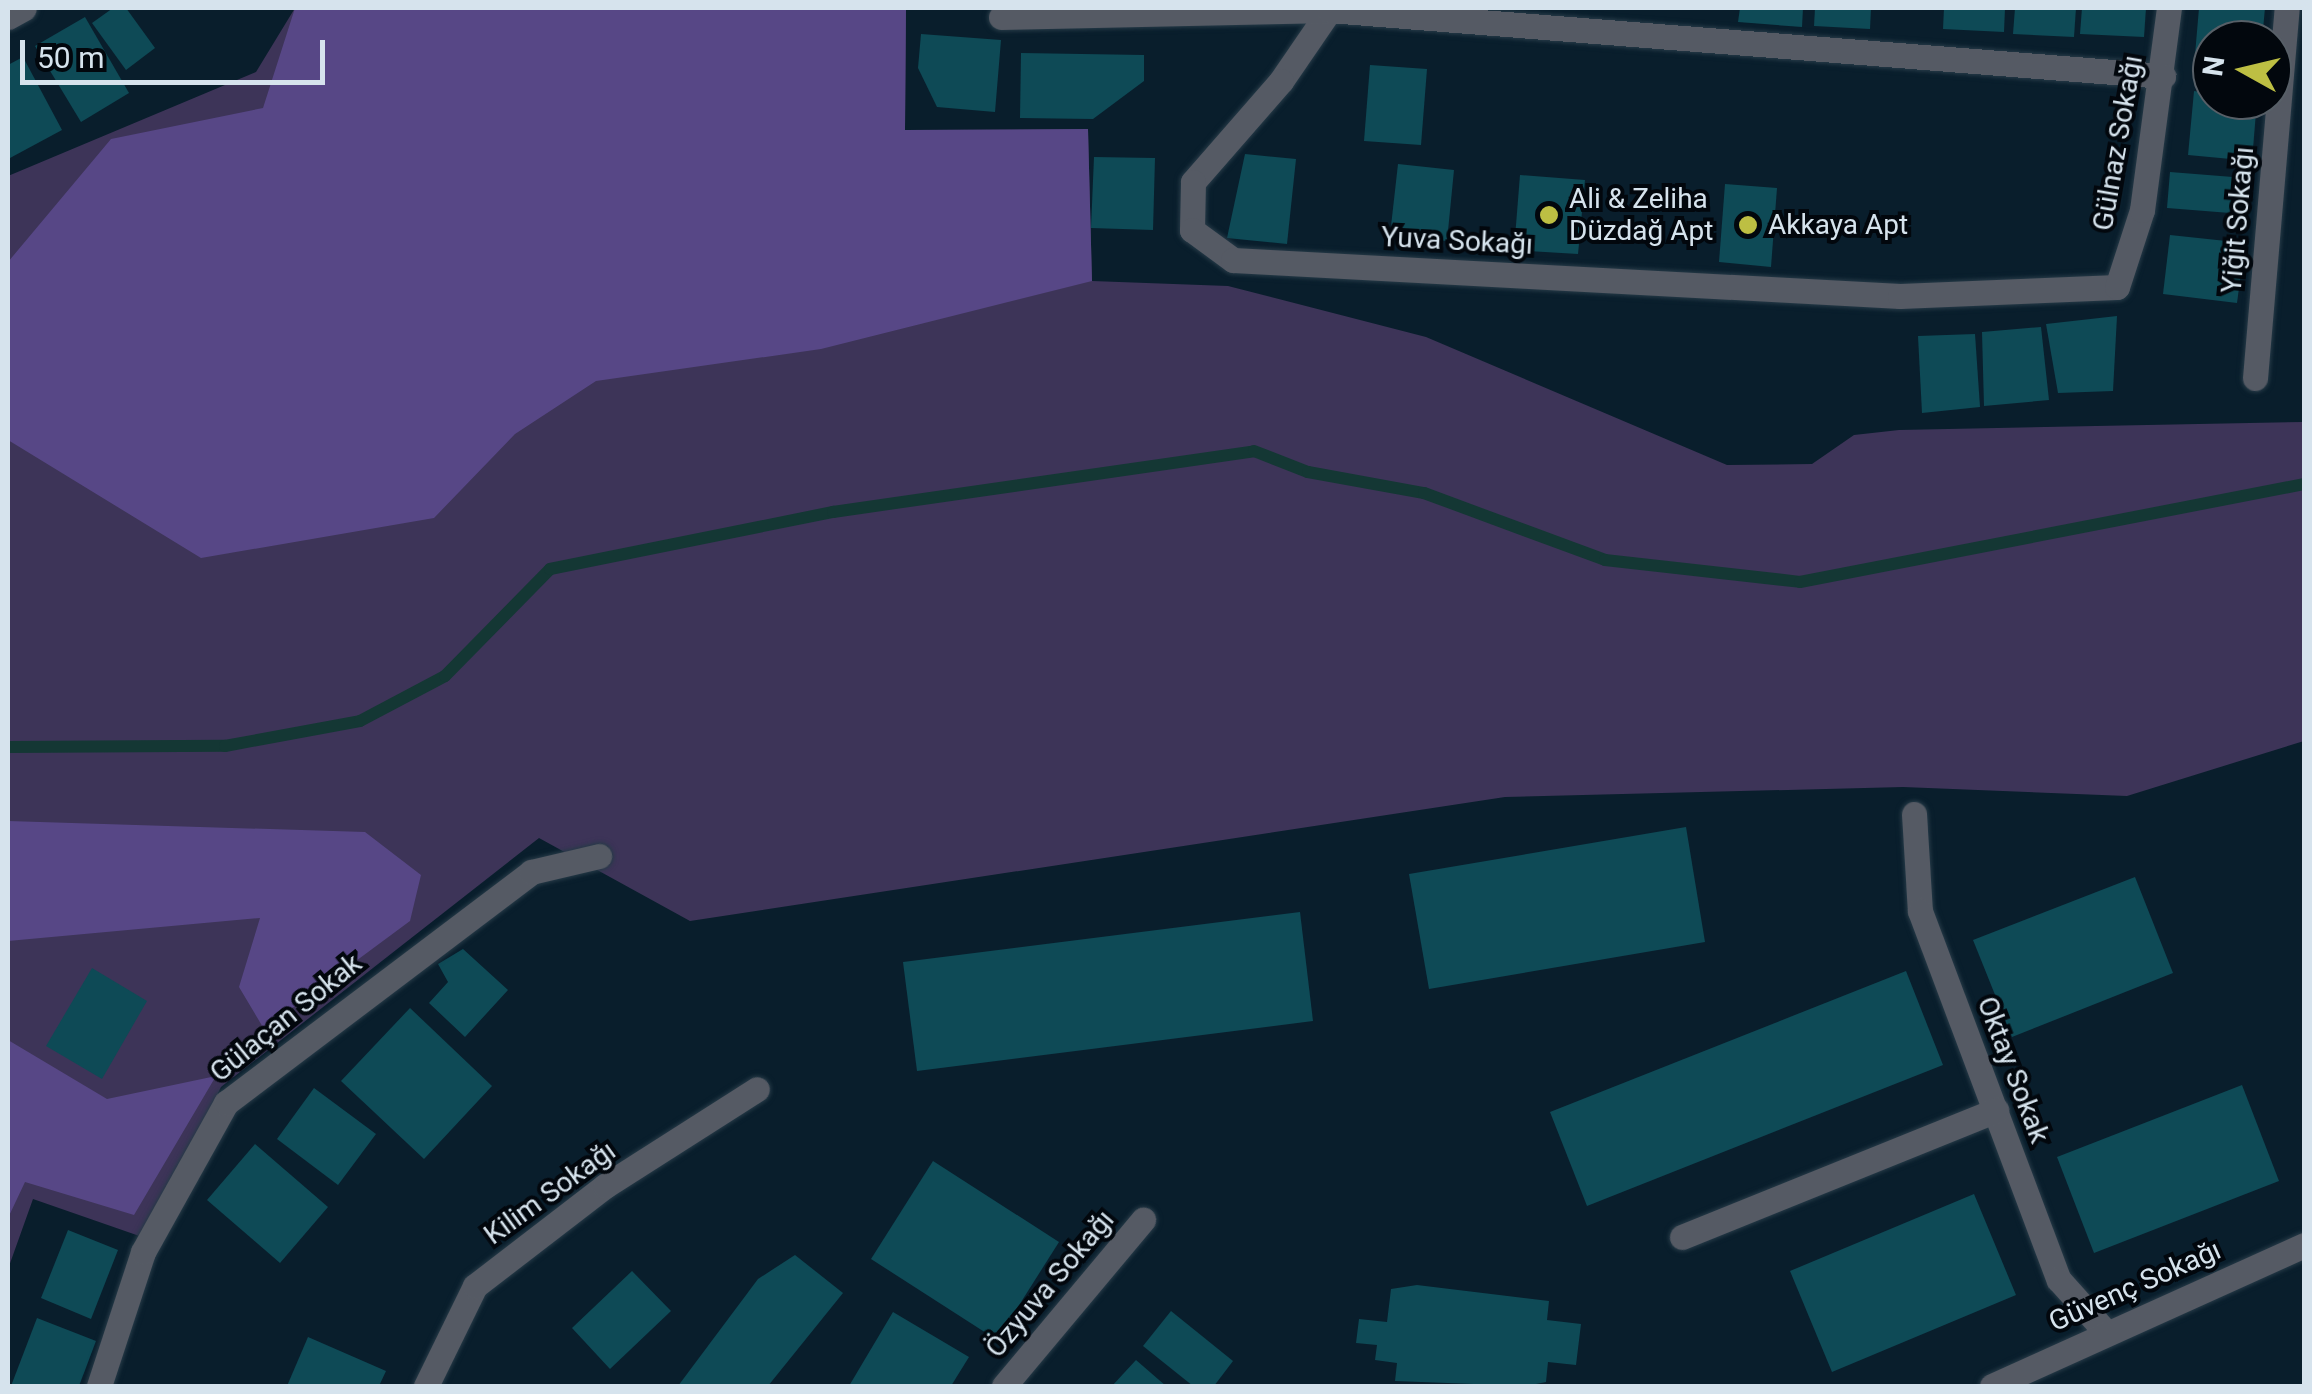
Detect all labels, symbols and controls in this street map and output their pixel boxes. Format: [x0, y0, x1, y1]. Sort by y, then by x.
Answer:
scale bar [25, 20, 330, 82]
north arrow [2192, 20, 2292, 120]
text: 50 m [37, 40, 104, 75]
street label: Gülnaz Sokağı [2086, 53, 2150, 233]
text: N [2196, 54, 2231, 78]
street label: Yiğit Sokağı [2215, 145, 2261, 295]
place label: Ali & Zeliha Düzdağ Apt [1569, 182, 1713, 248]
marker: Ali & Zeliha Düzdağ Apt [1538, 204, 1560, 226]
place label: Akkaya Apt [1768, 208, 1908, 242]
marker: Akkaya Apt [1737, 214, 1759, 236]
street label: Yuva Sokağı [1380, 220, 1534, 262]
street label: Gülaçan Sokak [204, 947, 368, 1089]
street label: Oktay Sokak [1970, 992, 2056, 1148]
street label: Kilim Sokağı [478, 1134, 622, 1252]
street label: Özyuva Sokağı [979, 1203, 1121, 1365]
street label: Güvenç Sokağı [2044, 1233, 2226, 1339]

